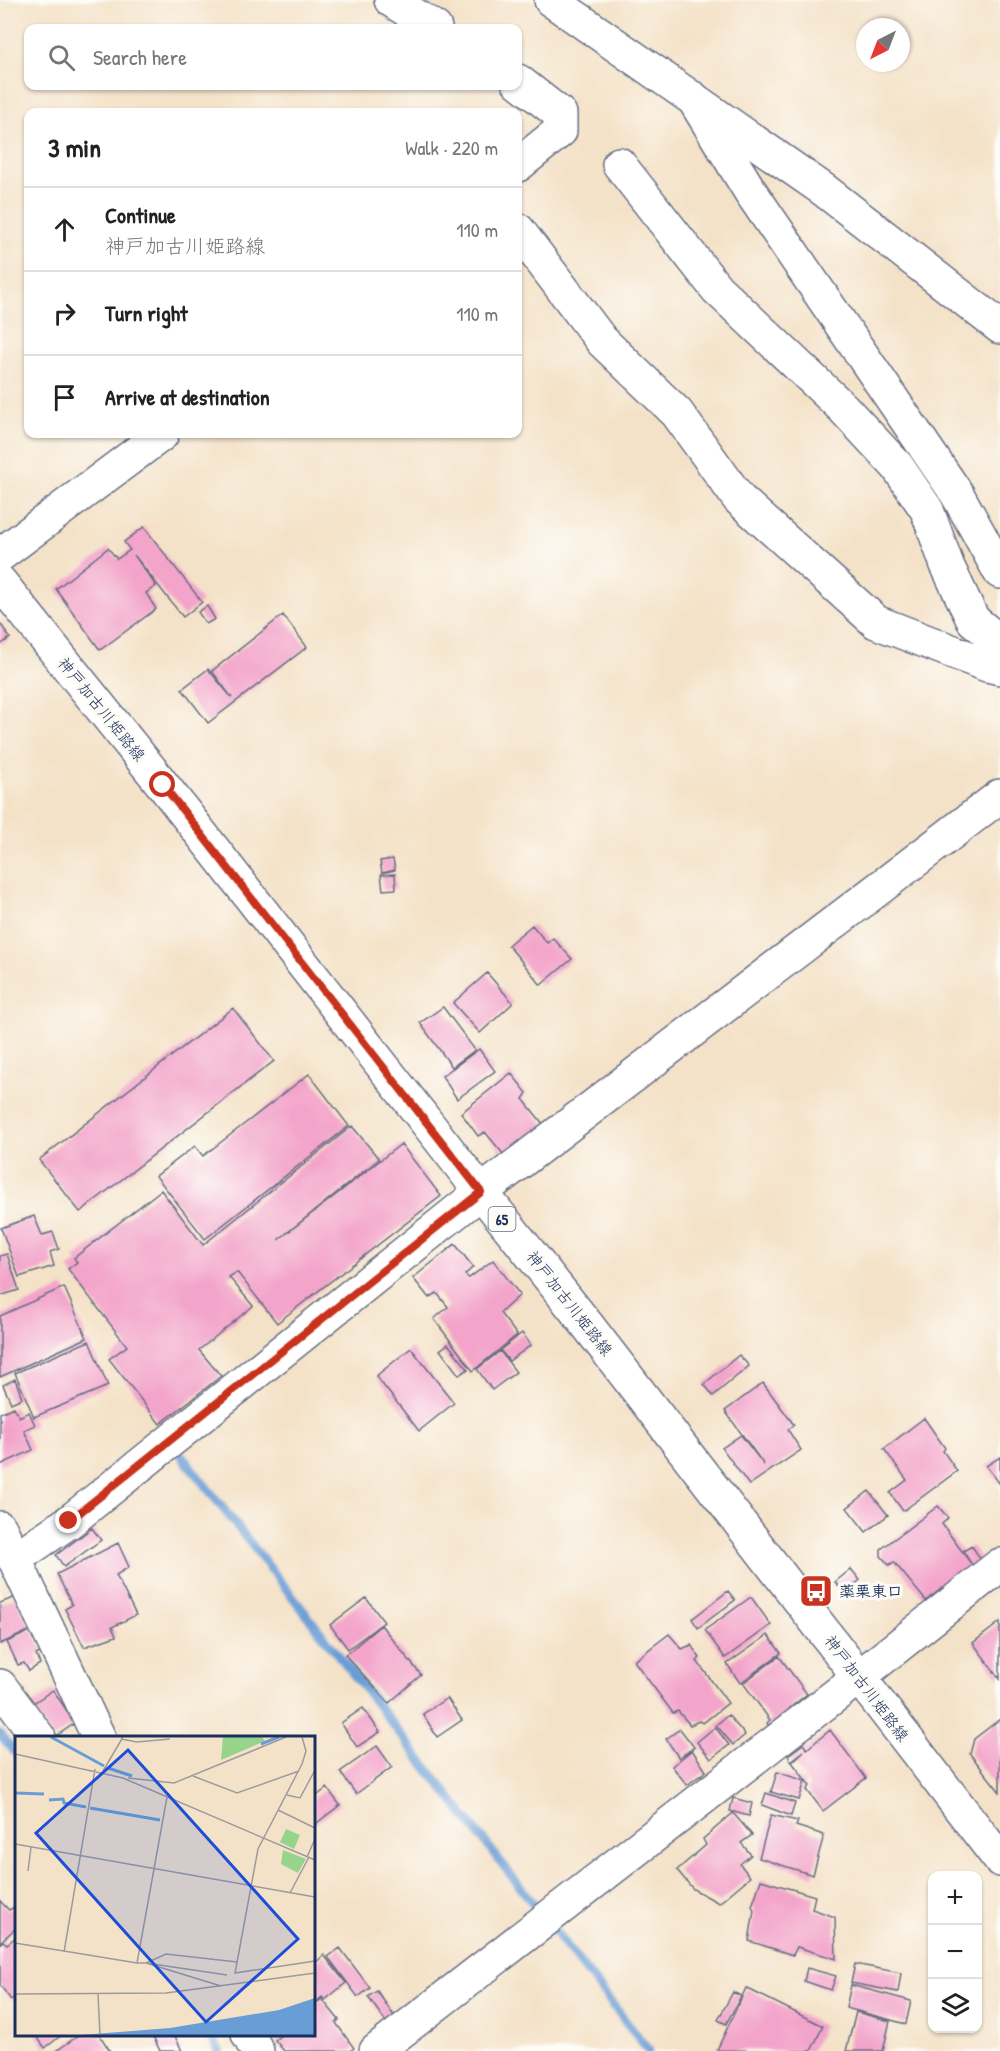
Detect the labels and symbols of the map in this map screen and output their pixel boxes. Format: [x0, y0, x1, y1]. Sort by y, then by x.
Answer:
north arrow [856, 18, 910, 72]
street label: 神戸加古川姫路線 [53, 652, 151, 766]
route start [149, 771, 175, 797]
road number: 65 [488, 1207, 516, 1231]
street label: 神戸加古川姫路線 [522, 1246, 618, 1360]
route end [55, 1507, 81, 1533]
bus stop icon: 薬栗東口 [798, 1573, 834, 1609]
place label: 薬栗東口 [839, 1580, 903, 1602]
street label: 神戸加古川姫路線 [820, 1630, 914, 1746]
inset map [15, 1736, 315, 2036]

